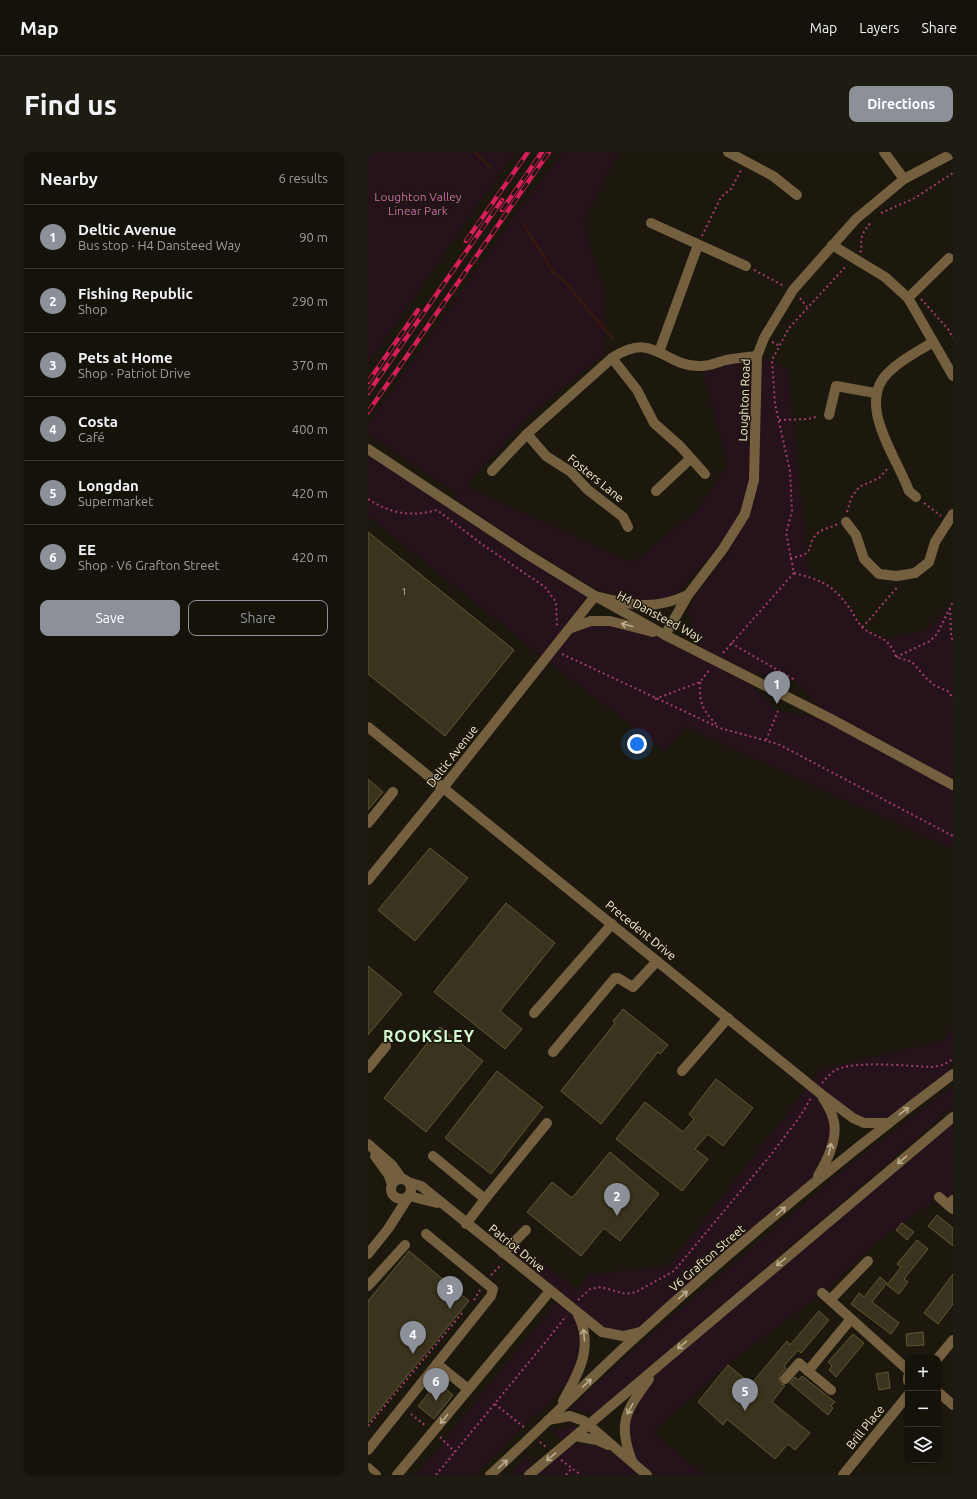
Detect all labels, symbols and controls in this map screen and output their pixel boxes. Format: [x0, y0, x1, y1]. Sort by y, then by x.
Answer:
text: Map [20, 17, 59, 39]
text: Map [810, 20, 837, 36]
text: Layers [859, 20, 899, 36]
text: Share [921, 20, 957, 36]
button: Directions [849, 86, 953, 122]
text: Find us [24, 89, 117, 120]
text: Nearby [40, 169, 98, 188]
text: 6 results [278, 171, 328, 185]
park label: Loughton Valley Linear Park [374, 190, 462, 217]
text: Deltic Avenue [78, 221, 176, 238]
text: 1 [49, 230, 57, 244]
text: 90 m [299, 230, 328, 244]
text: Bus stop · H4 Dansteed Way [78, 238, 240, 252]
text: Fishing Republic [78, 285, 193, 302]
text: 2 [49, 294, 57, 308]
text: 290 m [292, 294, 328, 308]
text: Shop [78, 302, 107, 316]
text: Pets at Home [78, 349, 173, 366]
text: 3 [49, 358, 57, 372]
text: 370 m [292, 358, 328, 372]
street label: Loughton Road [736, 358, 752, 442]
text: Shop · Patriot Drive [78, 366, 191, 380]
text: Costa [78, 413, 118, 430]
text: 4 [49, 422, 57, 436]
text: 400 m [292, 422, 328, 436]
text: Café [78, 430, 105, 444]
street label: Fosters Lane [565, 452, 627, 504]
text: Longdan [78, 477, 139, 494]
text: 5 [49, 486, 57, 500]
text: 420 m [292, 486, 328, 500]
text: Supermarket [78, 494, 153, 508]
text: EE [78, 541, 96, 558]
text: 6 [49, 550, 57, 564]
text: 420 m [292, 550, 328, 564]
text: Shop · V6 Grafton Street [78, 558, 220, 572]
house number: 1 [401, 586, 407, 597]
street label: H4 Dansteed Way [615, 588, 705, 644]
button: Save [40, 600, 180, 636]
button: Share [188, 600, 328, 636]
one-way arrow [621, 621, 634, 629]
pin: 1 [764, 671, 790, 704]
street label: Deltic Avenue [424, 723, 480, 789]
your location [627, 734, 647, 754]
street label: Precedent Drive [603, 898, 679, 962]
district label: ROOKSLEY [383, 1027, 475, 1045]
one-way arrow [898, 1107, 909, 1115]
one-way arrow [827, 1143, 834, 1156]
one-way arrow [896, 1155, 907, 1164]
pin: 2 [604, 1183, 630, 1216]
one-way arrow [776, 1206, 787, 1215]
street label: Patriot Drive [486, 1221, 548, 1275]
street label: V6 Grafton Street [667, 1222, 747, 1294]
one-way arrow [776, 1257, 786, 1266]
pin: 3 [437, 1276, 463, 1309]
one-way arrow [678, 1291, 688, 1300]
pin: 4 [400, 1321, 426, 1354]
one-way arrow [580, 1329, 588, 1342]
one-way arrow [676, 1341, 687, 1350]
map controls [905, 1355, 941, 1463]
button: + [905, 1355, 941, 1391]
pin: 6 [423, 1368, 449, 1401]
one-way arrow [582, 1378, 592, 1388]
pin: 5 [732, 1378, 758, 1411]
button: − [905, 1391, 941, 1427]
one-way arrow [626, 1402, 633, 1414]
street label: Brill Place [843, 1402, 887, 1452]
one-way arrow [439, 1414, 448, 1424]
button: layers [905, 1427, 941, 1463]
one-way arrow [546, 1452, 557, 1461]
one-way arrow [497, 1459, 508, 1468]

